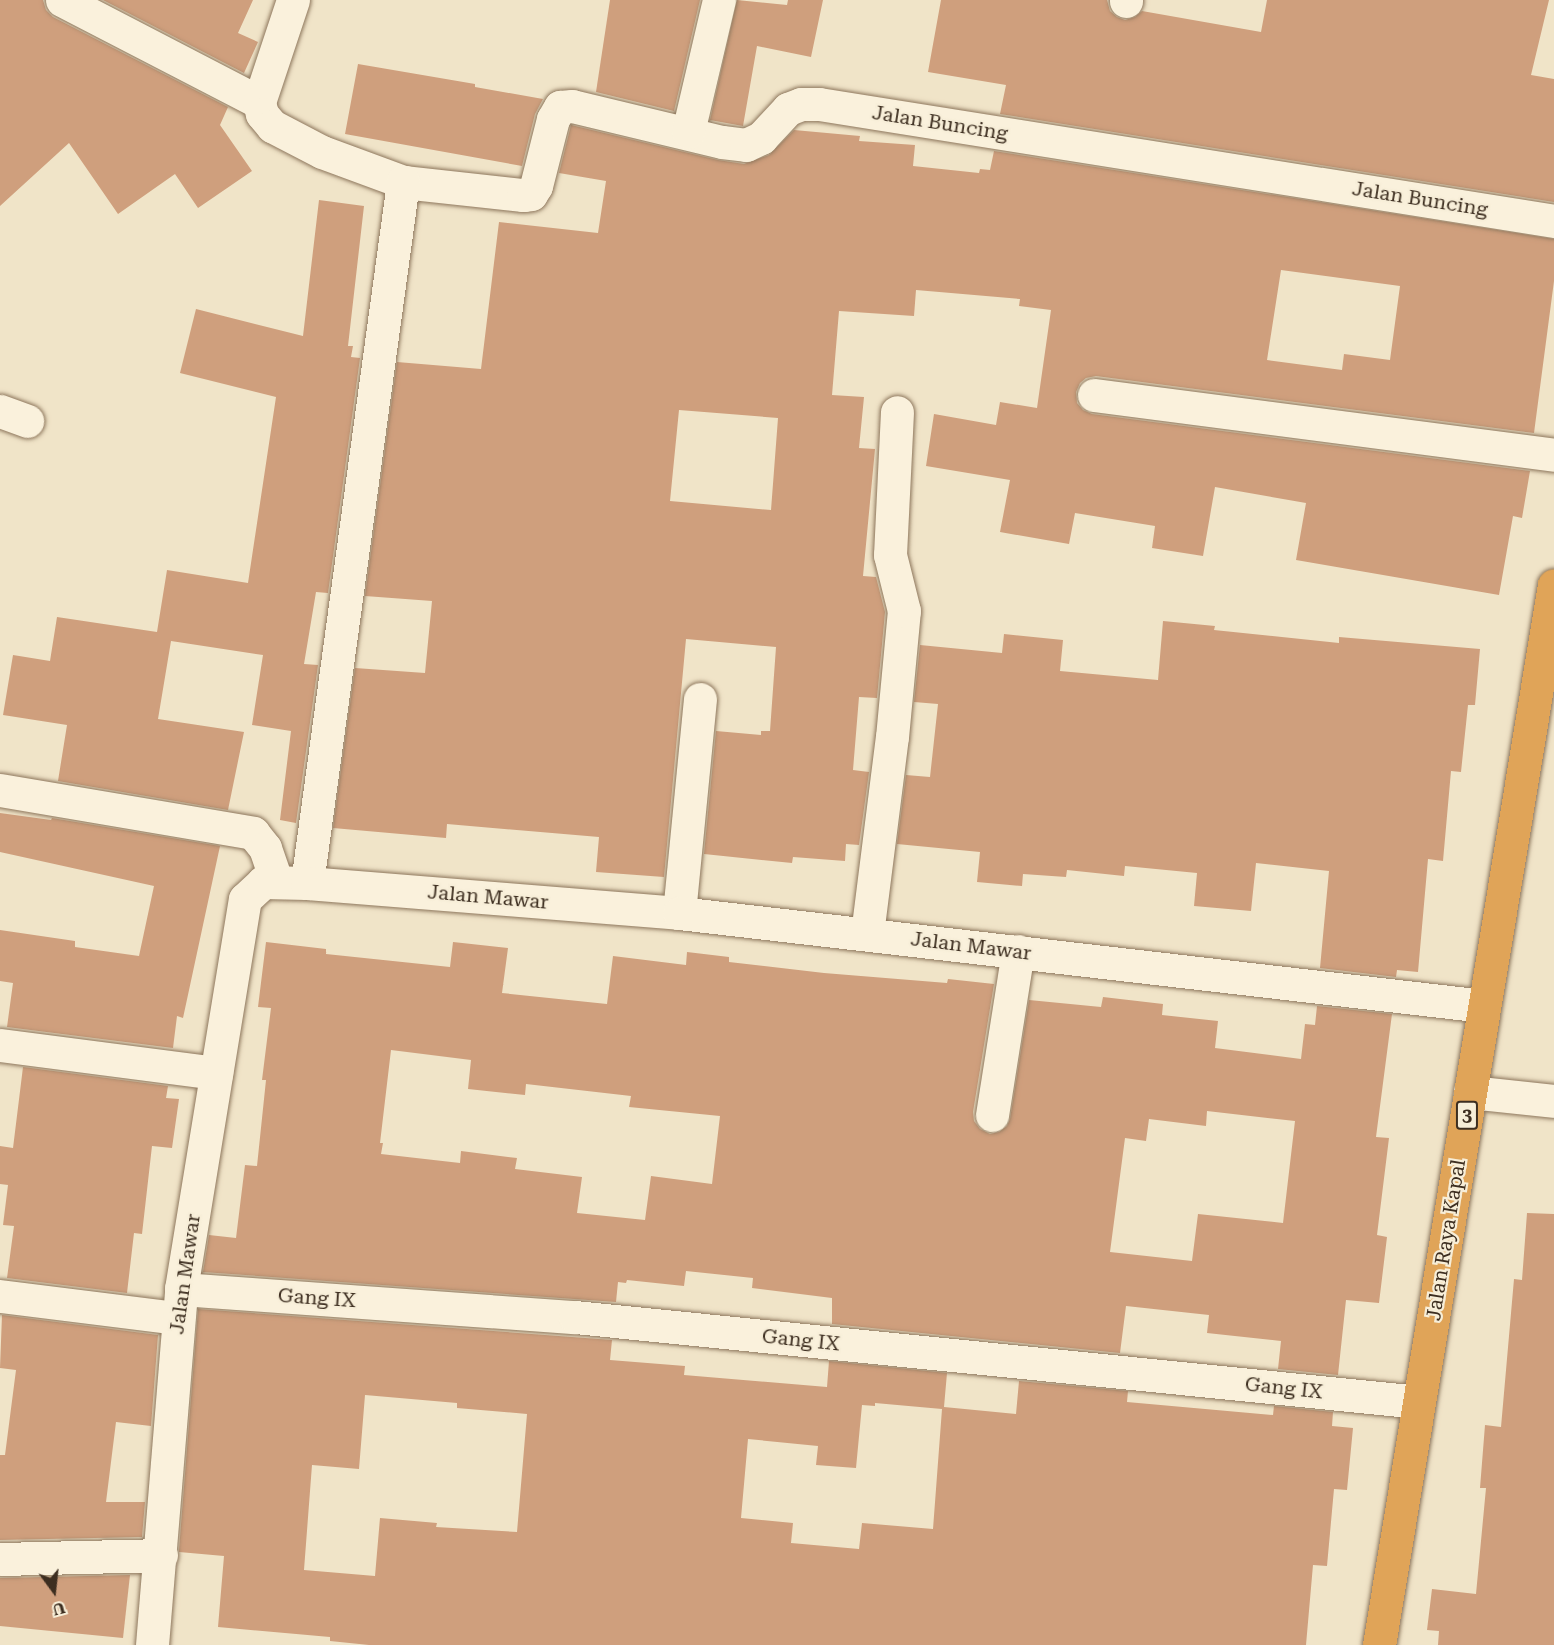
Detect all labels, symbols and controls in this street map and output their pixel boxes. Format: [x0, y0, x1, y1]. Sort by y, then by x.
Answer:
street label: Jalan Buncing [870, 100, 1010, 146]
street label: Jalan Buncing [1350, 176, 1490, 222]
street label: Jalan Mawar [427, 880, 549, 914]
street label: Jalan Mawar [909, 927, 1033, 965]
road number: 3 [1455, 1100, 1479, 1130]
street label: Jalan Raya Kapal [1421, 1158, 1471, 1322]
street label: Jalan Mawar [165, 1212, 205, 1336]
street label: Gang IX [277, 1283, 357, 1313]
street label: Gang IX [761, 1324, 841, 1356]
street label: Gang IX [1244, 1372, 1324, 1404]
north arrow [24, 1561, 84, 1621]
text: U [50, 1598, 67, 1620]

